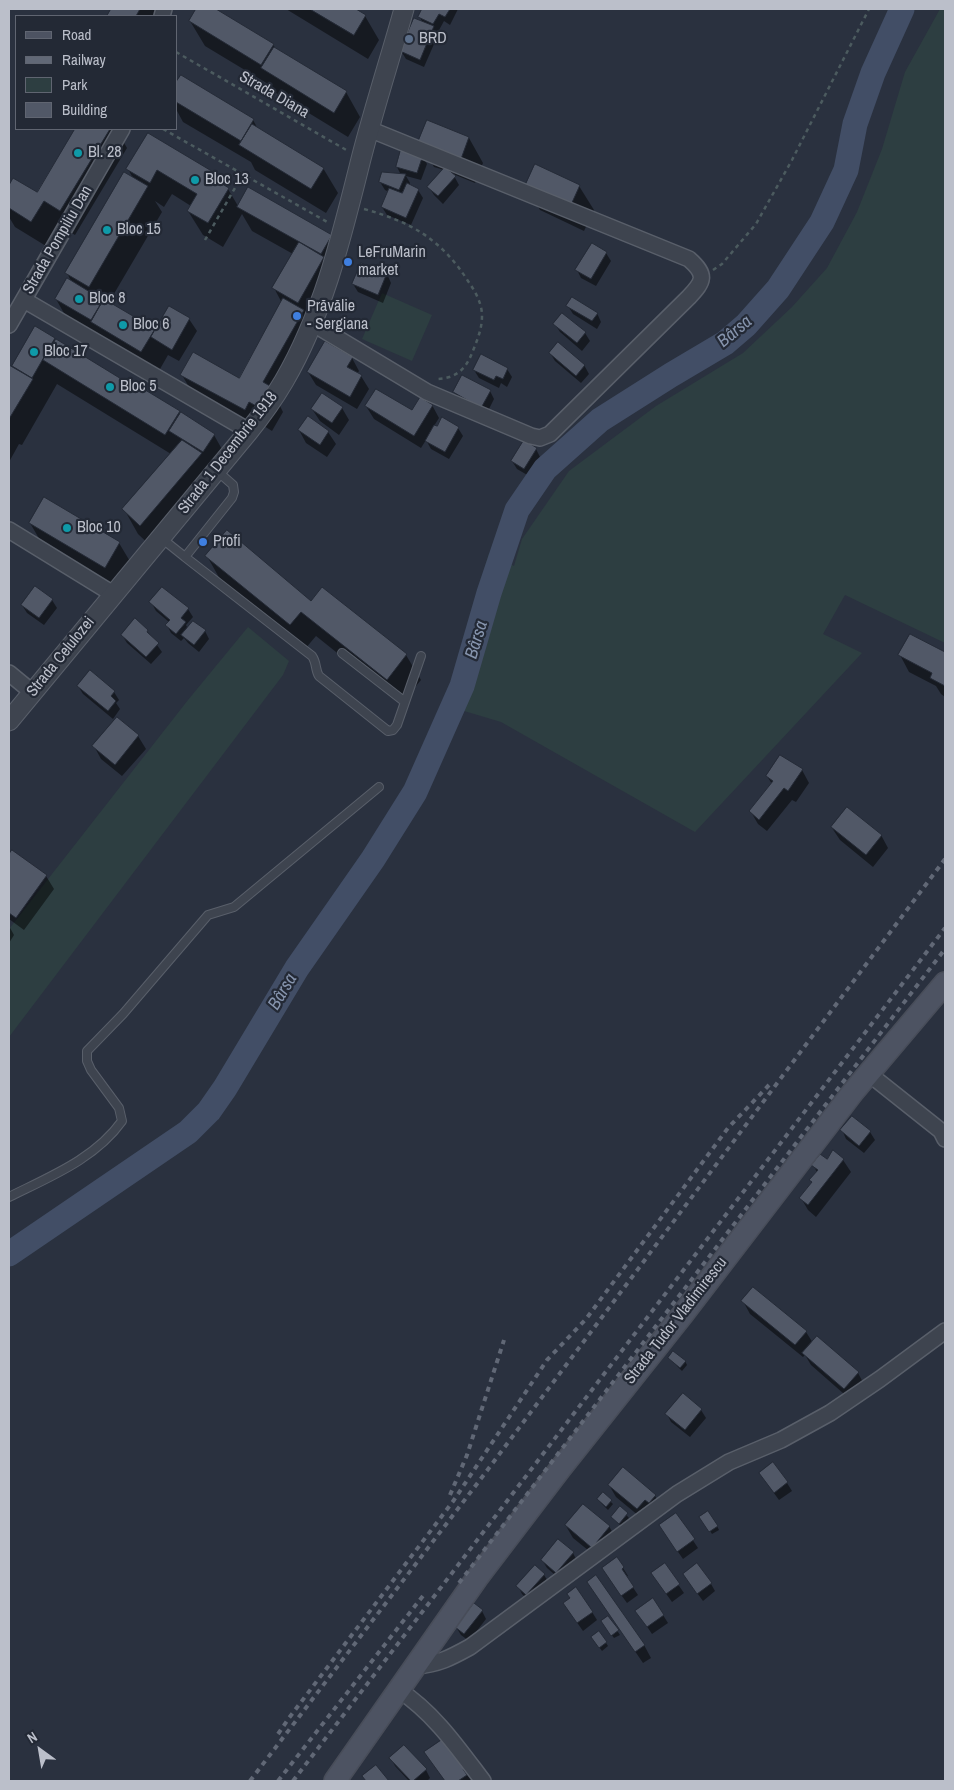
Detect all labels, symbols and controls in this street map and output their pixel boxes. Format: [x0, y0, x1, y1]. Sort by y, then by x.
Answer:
legend [15, 15, 178, 130]
text: Road [62, 24, 91, 45]
place label: BRD [419, 29, 447, 49]
marker: BRD [403, 33, 415, 45]
text: Railway [62, 49, 106, 70]
street label: Strada Diana [236, 67, 312, 123]
text: Park [62, 74, 87, 95]
text: Building [62, 99, 107, 120]
place label: Bl. 28 [88, 143, 122, 163]
marker: Bl. 28 [72, 147, 84, 159]
place label: Bloc 13 [205, 170, 249, 190]
marker: Bloc 13 [189, 174, 201, 186]
street label: Strada Pompiliu Dan [19, 182, 97, 298]
place label: Bloc 15 [117, 220, 161, 240]
marker: Bloc 15 [101, 224, 113, 236]
place label: LeFruMarin market [358, 243, 426, 281]
marker: LeFruMarin market [342, 256, 354, 268]
place label: Bloc 8 [89, 289, 125, 309]
marker: Bloc 8 [73, 293, 85, 305]
place label: Prăvălie - Sergiana [307, 297, 368, 335]
marker: Prăvălie - Sergiana [291, 310, 303, 322]
water label: Bârsa [713, 311, 757, 353]
place label: Bloc 6 [133, 315, 169, 335]
marker: Bloc 6 [117, 319, 129, 331]
place label: Bloc 17 [44, 342, 88, 362]
marker: Bloc 17 [28, 346, 40, 358]
place label: Bloc 5 [120, 377, 156, 397]
marker: Bloc 5 [104, 381, 116, 393]
street label: Strada 1 Decembrie 1918 [174, 388, 282, 518]
place label: Bloc 10 [77, 518, 121, 538]
marker: Bloc 10 [61, 522, 73, 534]
place label: Profi [213, 532, 241, 552]
marker: Profi [197, 536, 209, 548]
street label: Strada Celulozei [23, 613, 99, 701]
water label: Bârsa [461, 618, 493, 662]
water label: Bârsa [264, 970, 302, 1014]
street label: Strada Tudor Vladimirescu [621, 1254, 731, 1388]
north arrow [15, 1725, 65, 1775]
text: N [24, 1727, 40, 1747]

